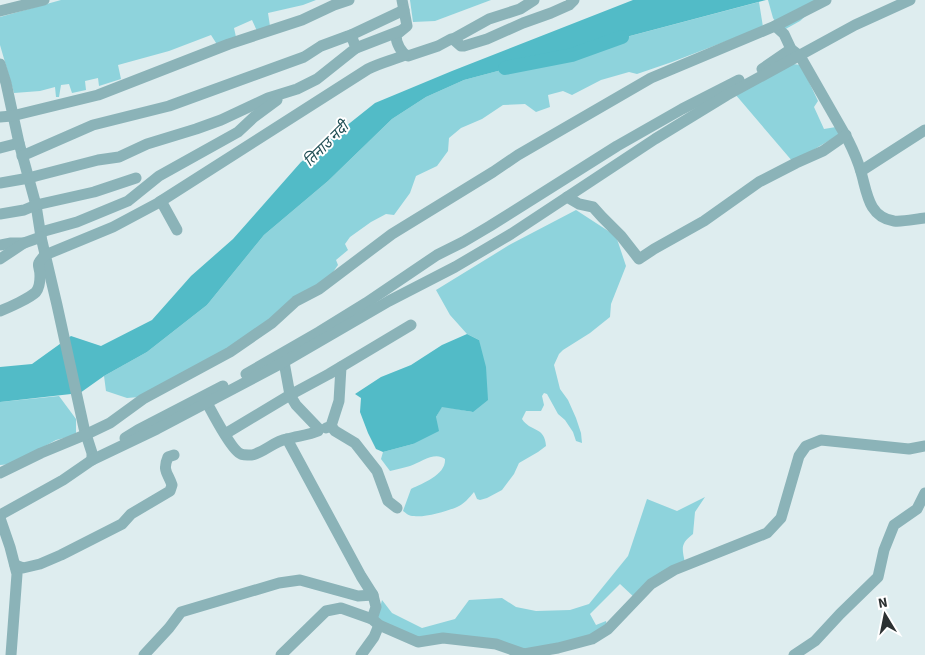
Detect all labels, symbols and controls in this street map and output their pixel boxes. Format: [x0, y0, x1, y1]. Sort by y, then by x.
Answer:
water label: तिनाउ नदी [299, 115, 356, 172]
north arrow [860, 590, 910, 640]
text: N [877, 593, 889, 614]

